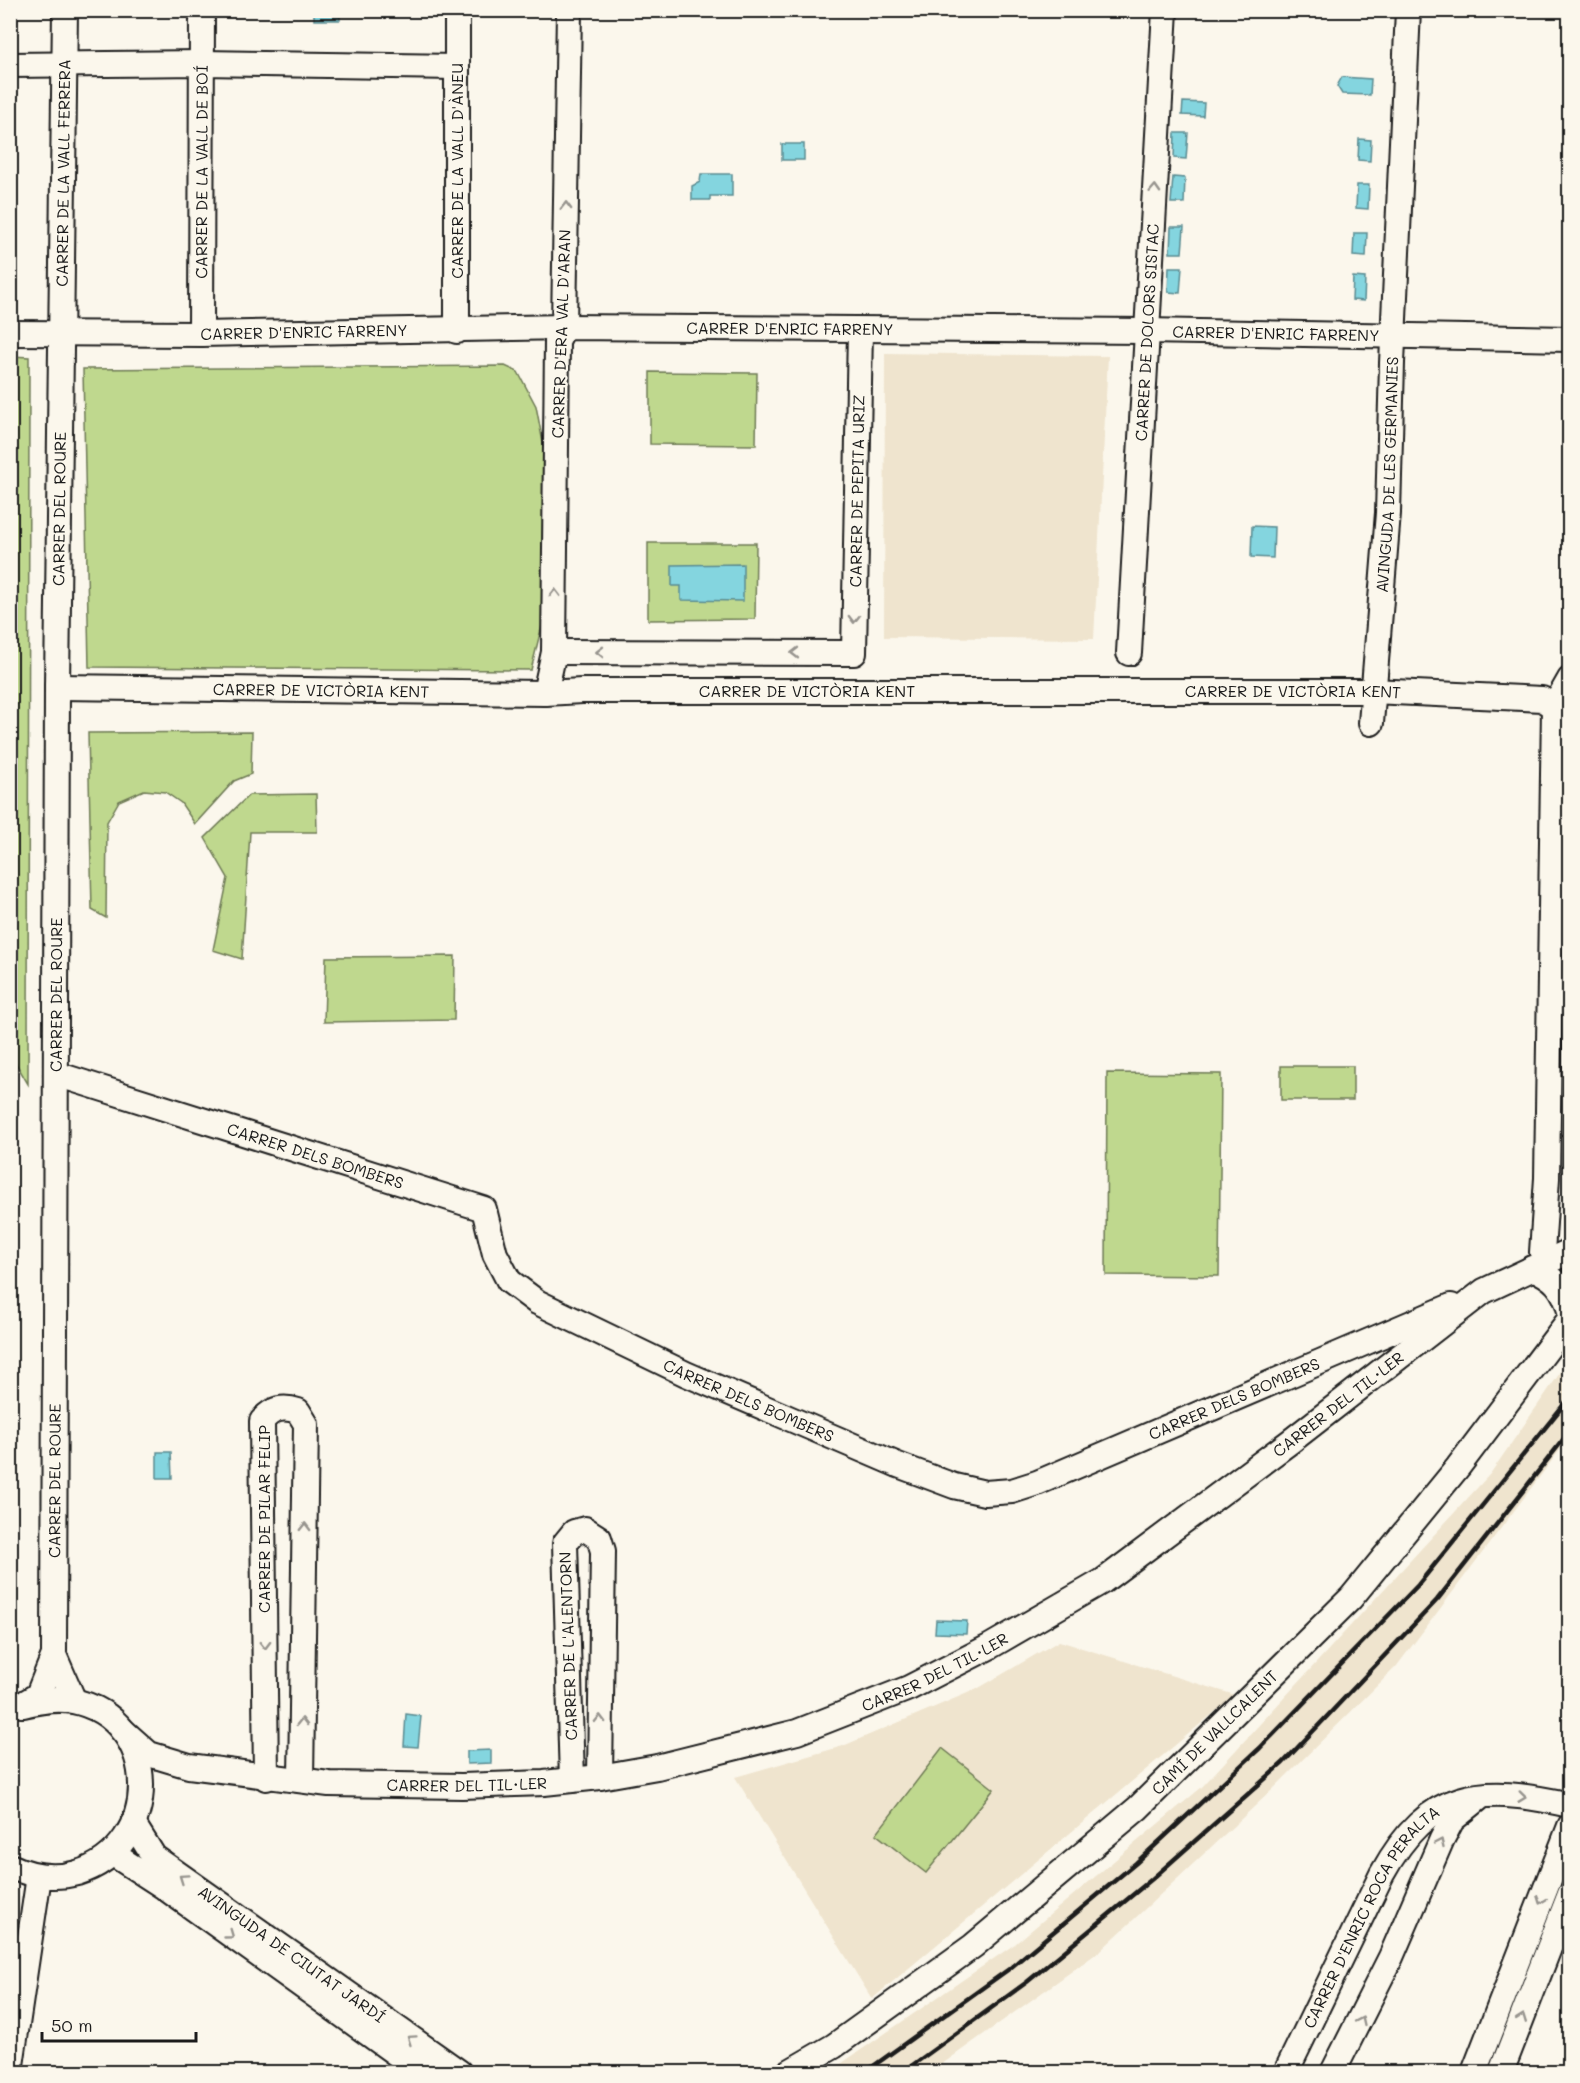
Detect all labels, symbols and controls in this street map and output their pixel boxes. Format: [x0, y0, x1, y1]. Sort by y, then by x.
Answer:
street label: CARRER DE LA VALL FERRERA [51, 59, 74, 287]
street label: CARRER DE LA VALL D'ÀNEU [446, 63, 467, 279]
street label: CARRER DE LA VALL DE BOÍ [190, 65, 212, 279]
one-way arrow [1148, 184, 1161, 193]
one-way arrow [560, 201, 572, 210]
street label: CARRER DE DOLORS SISTAC [1130, 223, 1163, 442]
street label: CARRER D'ERA VAL D'ARAN [546, 229, 575, 439]
street label: CARRER D'ENRIC FARRENY [686, 317, 894, 339]
street label: CARRER D'ENRIC FARRENY [200, 319, 408, 344]
street label: CARRER D'ENRIC FARRENY [1172, 320, 1380, 345]
street label: AVINGUDA DE LES GERMANIES [1371, 356, 1402, 594]
street label: CARRER DE PEPITA URIZ [844, 394, 869, 587]
street label: CARRER DEL ROURE [47, 431, 70, 586]
one-way arrow [549, 589, 561, 598]
one-way arrow [848, 614, 861, 623]
one-way arrow [596, 646, 605, 658]
one-way arrow [791, 647, 800, 659]
street label: CARRER DE VICTÒRIA KENT [213, 678, 429, 702]
street label: CARRER DE VICTÒRIA KENT [699, 680, 915, 701]
street label: CARRER DE VICTÒRIA KENT [1185, 680, 1402, 702]
street label: CARRER DEL ROURE [45, 918, 66, 1072]
street label: CARRER DELS BOMBERS [225, 1118, 407, 1193]
street label: CARRER DEL TIL·LER [1268, 1346, 1408, 1461]
street label: CARRER DELS BOMBERS [1145, 1352, 1323, 1444]
street label: CARRER DELS BOMBERS [660, 1354, 837, 1446]
street label: CARRER DEL ROURE [43, 1404, 65, 1558]
street label: CARRER DE PILAR FELIP [253, 1425, 274, 1613]
one-way arrow [298, 1523, 311, 1532]
street label: CARRER DE L'ALENTORN [554, 1551, 581, 1741]
street label: CARRER DEL TIL·LER [858, 1627, 1012, 1716]
one-way arrow [259, 1640, 271, 1649]
street label: CAMÍ DE VALLCALENT [1147, 1665, 1282, 1799]
one-way arrow [594, 1714, 607, 1723]
one-way arrow [296, 1717, 308, 1726]
street label: CARRER DEL TIL·LER [387, 1772, 548, 1796]
one-way arrow [1517, 1790, 1527, 1802]
street label: CARRER D'ENRIC ROCA PERALTA [1298, 1800, 1443, 2032]
one-way arrow [1433, 1838, 1445, 1849]
one-way arrow [178, 1874, 189, 1885]
street label: AVINGUDA DE CIUTAT JARDÍ [194, 1880, 389, 2027]
one-way arrow [1536, 1894, 1548, 1905]
one-way arrow [224, 1928, 235, 1939]
scale bar [42, 2005, 196, 2043]
text: 50 m [51, 2013, 93, 2037]
one-way arrow [1515, 2013, 1527, 2024]
one-way arrow [1353, 2016, 1365, 2027]
one-way arrow [406, 2035, 417, 2046]

